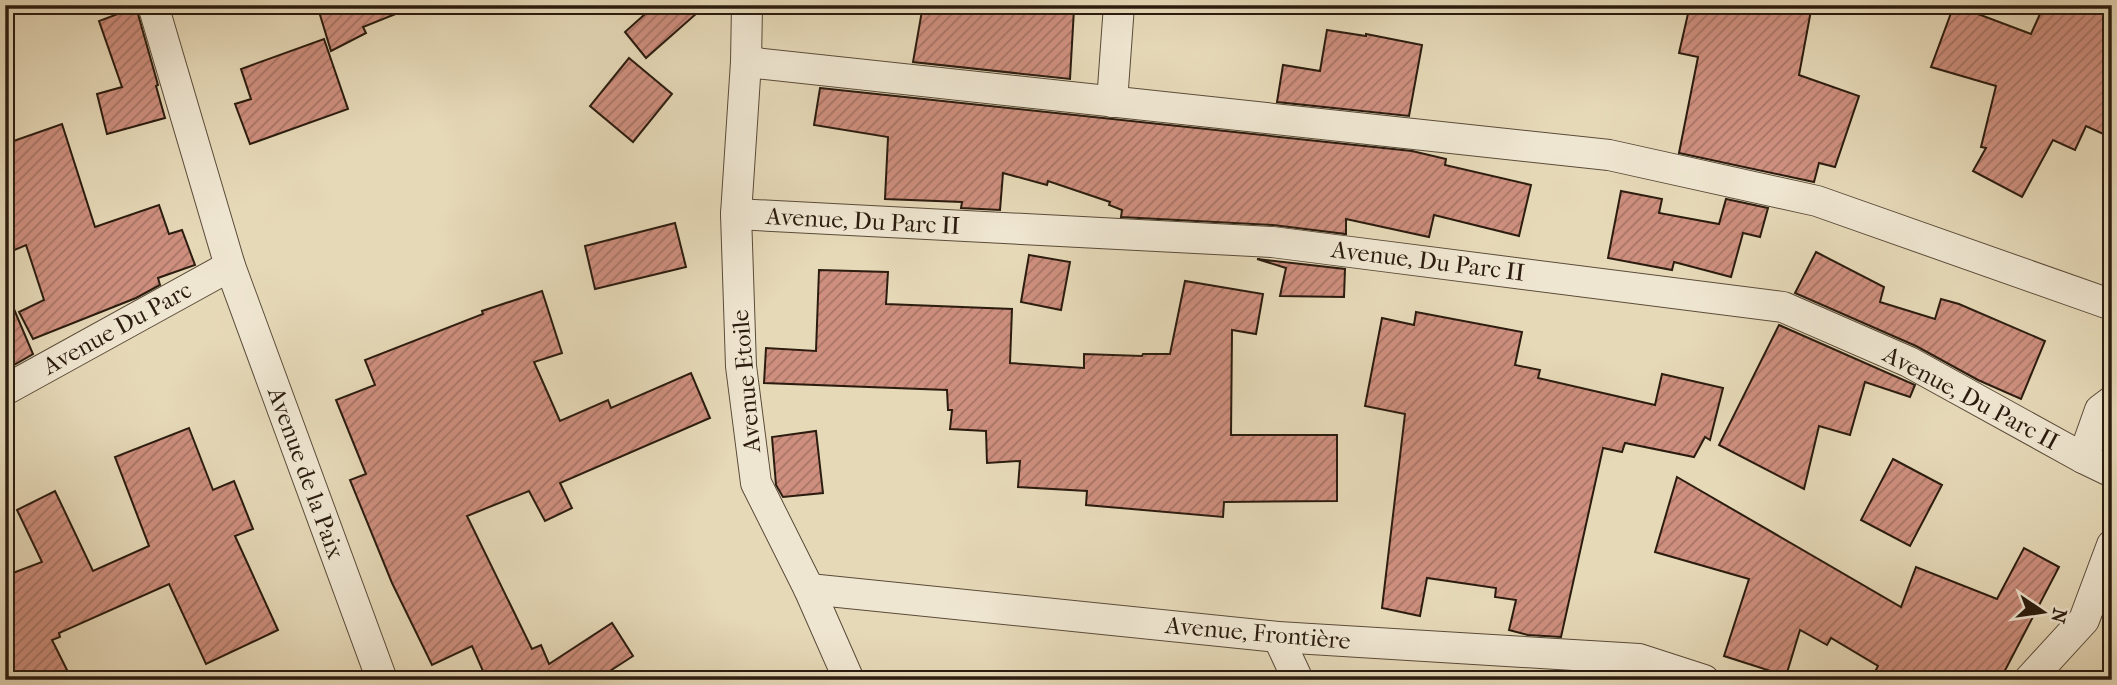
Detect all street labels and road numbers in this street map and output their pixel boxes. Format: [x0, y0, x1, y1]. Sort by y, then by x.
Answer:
street label: Avenue, Du Parc II [764, 202, 961, 240]
street label: Avenue, Du Parc II [1329, 235, 1526, 287]
street label: Avenue Du Parc [37, 276, 196, 381]
street label: Avenue Etoile [726, 308, 766, 455]
street label: Avenue, Du Parc II [1878, 340, 2063, 456]
street label: Avenue de la Paix [262, 382, 350, 563]
street label: Avenue, Frontière [1163, 611, 1352, 655]

